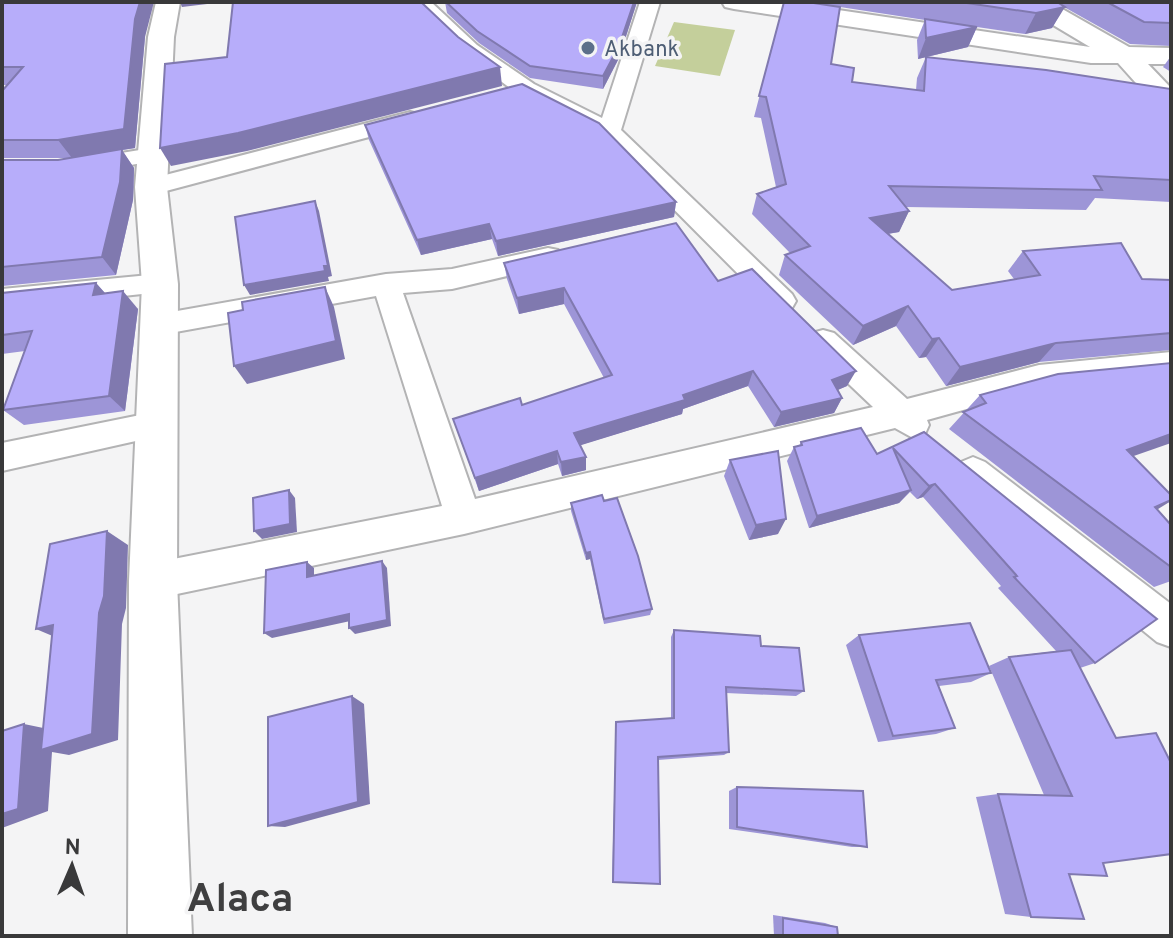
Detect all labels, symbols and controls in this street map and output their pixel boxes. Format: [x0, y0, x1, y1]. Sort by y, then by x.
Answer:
place label: Akbank [604, 37, 679, 64]
marker: Akbank [579, 39, 597, 57]
north arrow [32, 826, 112, 906]
text: N [64, 835, 81, 862]
district label: Alaca [187, 876, 293, 926]

